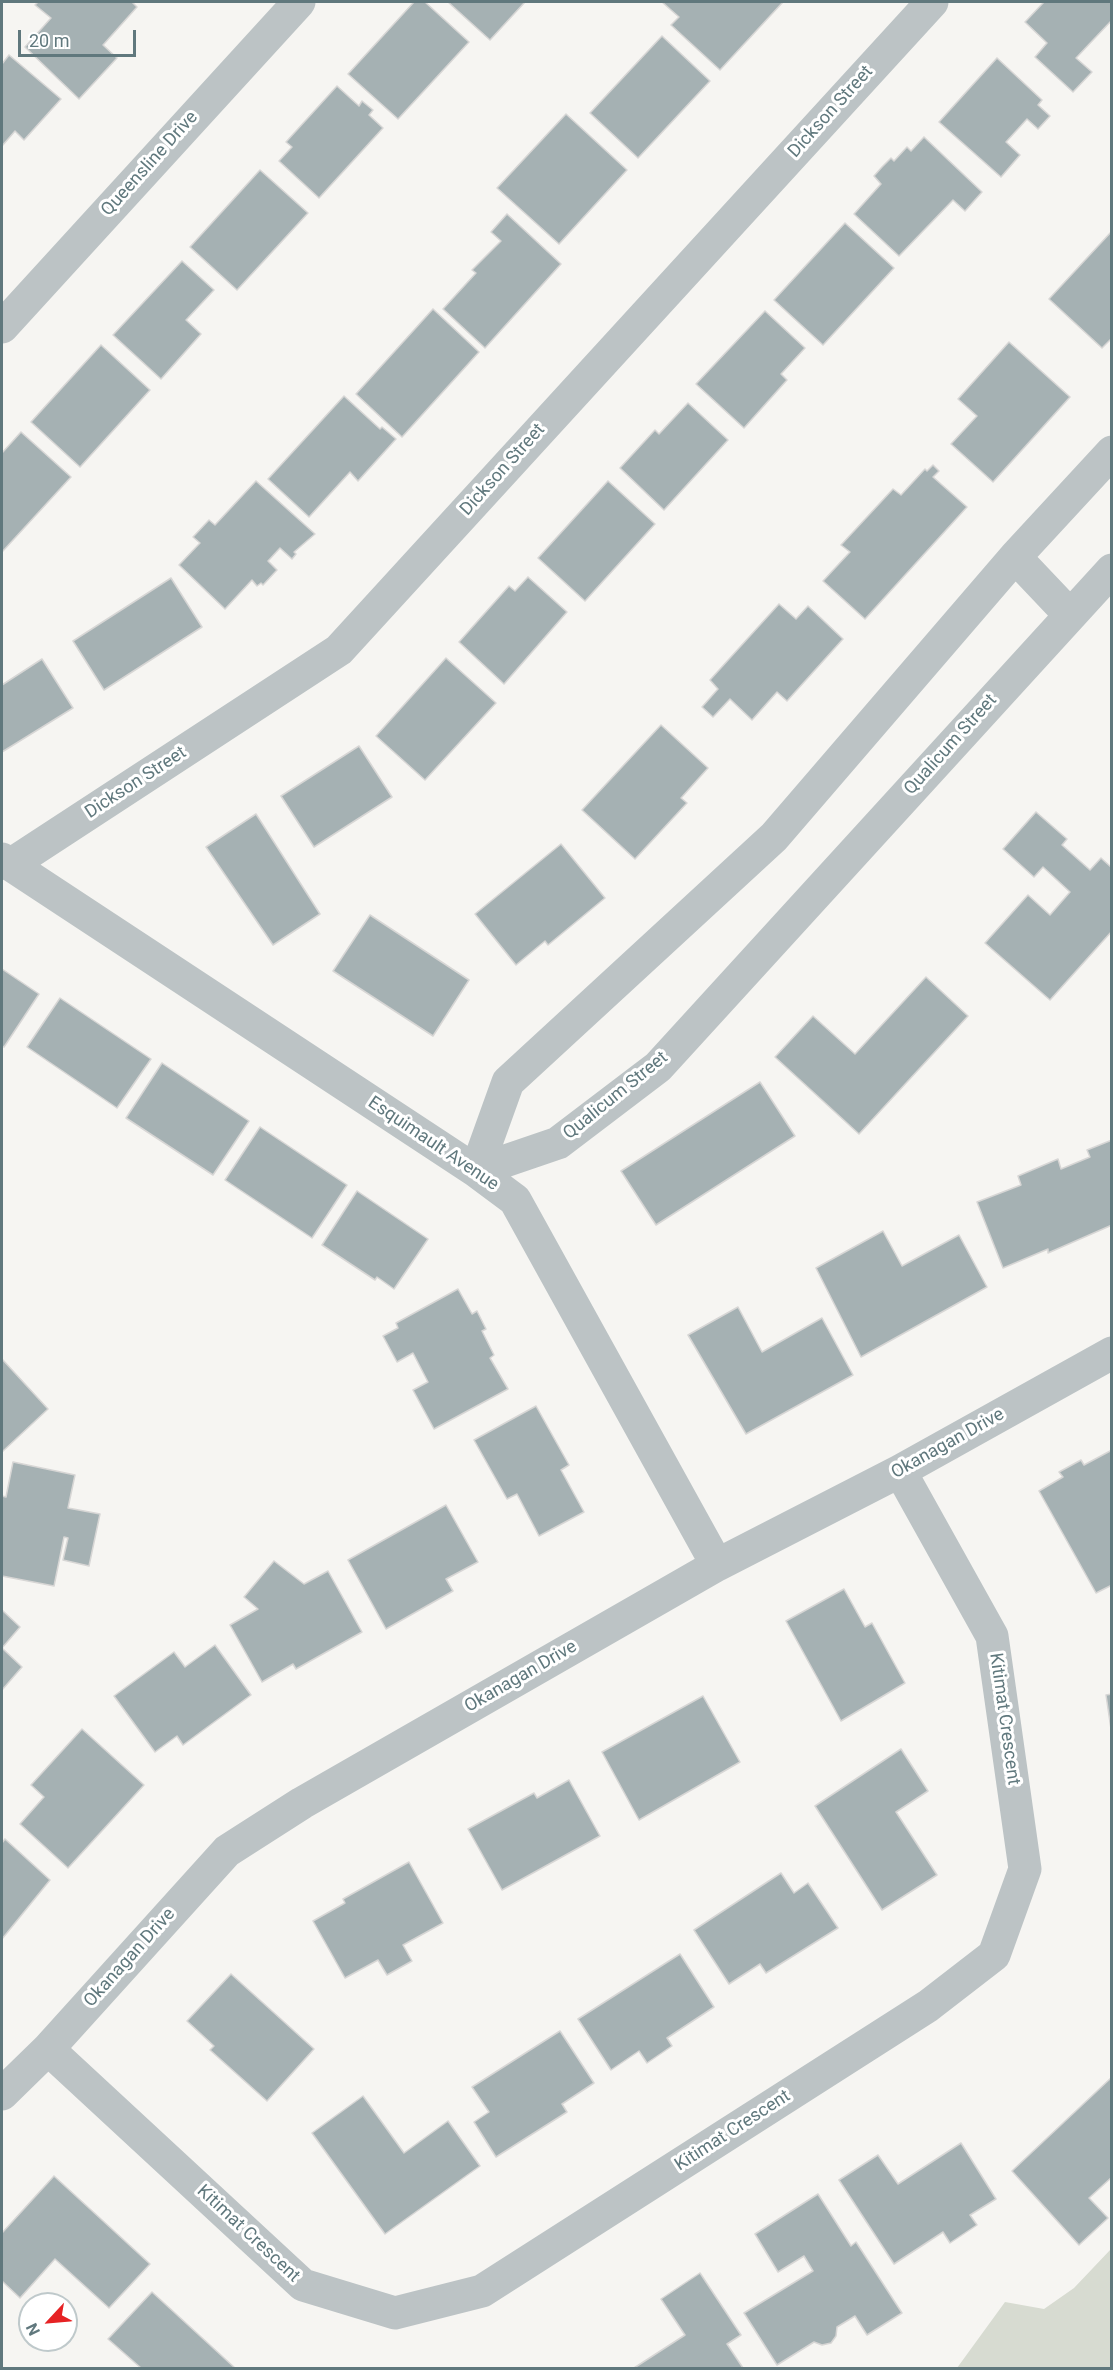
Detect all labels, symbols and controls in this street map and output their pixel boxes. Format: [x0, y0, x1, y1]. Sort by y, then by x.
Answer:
scale bar [21, 18, 140, 56]
text: 20 m [29, 30, 69, 51]
street label: Dickson Street [784, 62, 878, 162]
street label: Queensline Drive [97, 107, 203, 221]
street label: Dickson Street [456, 420, 550, 520]
street label: Qualicum Street [900, 690, 1002, 800]
street label: Dickson Street [81, 742, 191, 824]
street label: Qualicum Street [559, 1047, 673, 1145]
street label: Esquimault Avenue [363, 1092, 503, 1196]
street label: Okanagan Drive [888, 1404, 1008, 1484]
street label: Okanagan Drive [461, 1636, 581, 1718]
street label: Kitimat Crescent [984, 1652, 1024, 1786]
street label: Okanagan Drive [80, 1904, 180, 2012]
street label: Kitimat Crescent [671, 2086, 795, 2176]
street label: Kitimat Crescent [192, 2181, 304, 2287]
north arrow [18, 2292, 78, 2352]
text: N [22, 2320, 44, 2338]

